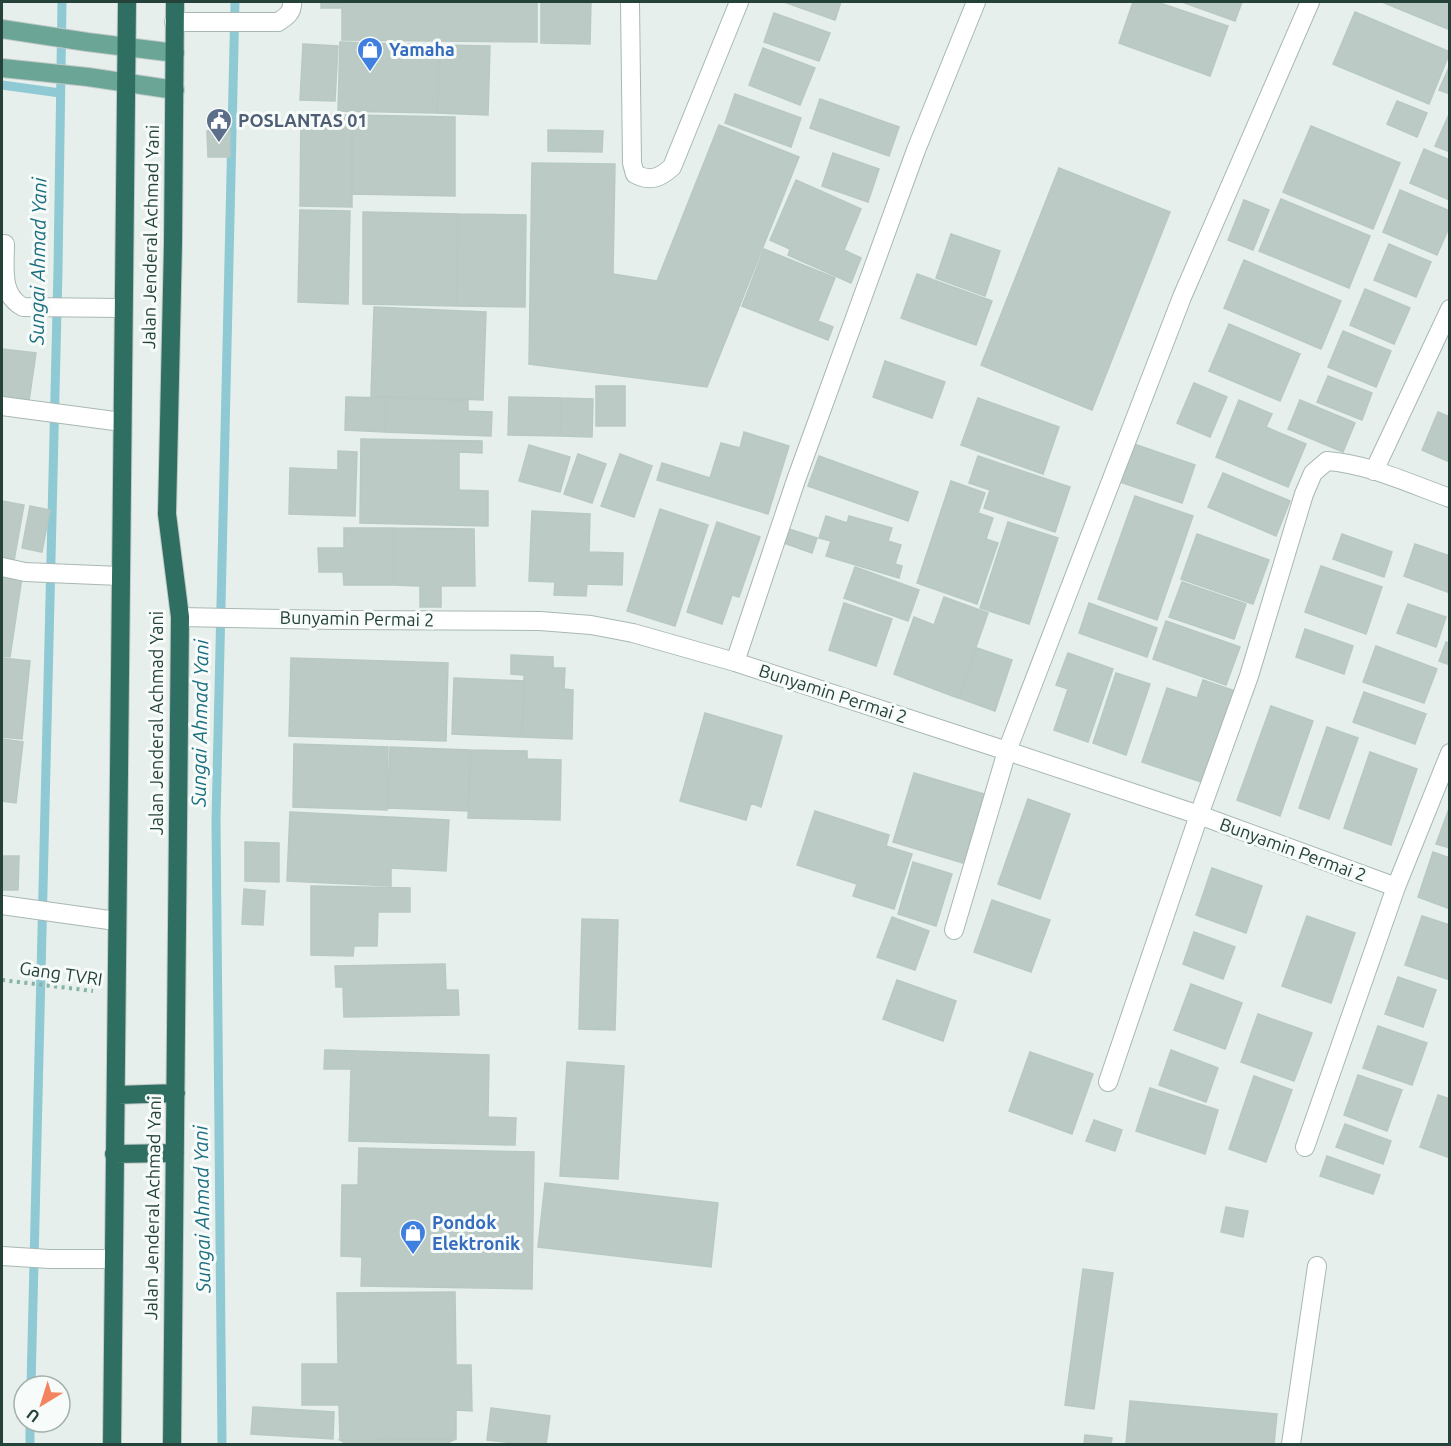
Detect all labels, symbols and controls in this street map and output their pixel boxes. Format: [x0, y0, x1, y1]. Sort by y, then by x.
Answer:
shop icon: Yamaha [355, 35, 385, 73]
place label: Yamaha [389, 39, 455, 59]
public building icon: POSLANTAS 01 [204, 106, 234, 144]
place label: POSLANTAS 01 [238, 110, 368, 130]
street label: Jalan Jenderal Achmad Yani [138, 125, 162, 349]
water label: Sungai Ahmad Yani [25, 176, 50, 346]
street label: Bunyamin Permai 2 [280, 607, 435, 629]
street label: Jalan Jenderal Achmad Yani [146, 611, 166, 835]
water label: Sungai Ahmad Yani [187, 638, 212, 808]
street label: Bunyamin Permai 2 [757, 660, 910, 726]
street label: Bunyamin Permai 2 [1217, 813, 1369, 885]
street label: Gang TVRI [18, 957, 104, 989]
street label: Jalan Jenderal Achmad Yani [140, 1096, 164, 1320]
water label: Sungai Ahmad Yani [189, 1124, 214, 1294]
place label: Pondok Elektronik [432, 1212, 520, 1253]
shop icon: Pondok Elektronik [398, 1218, 428, 1256]
north arrow [12, 1374, 72, 1434]
text: U [23, 1405, 43, 1426]

